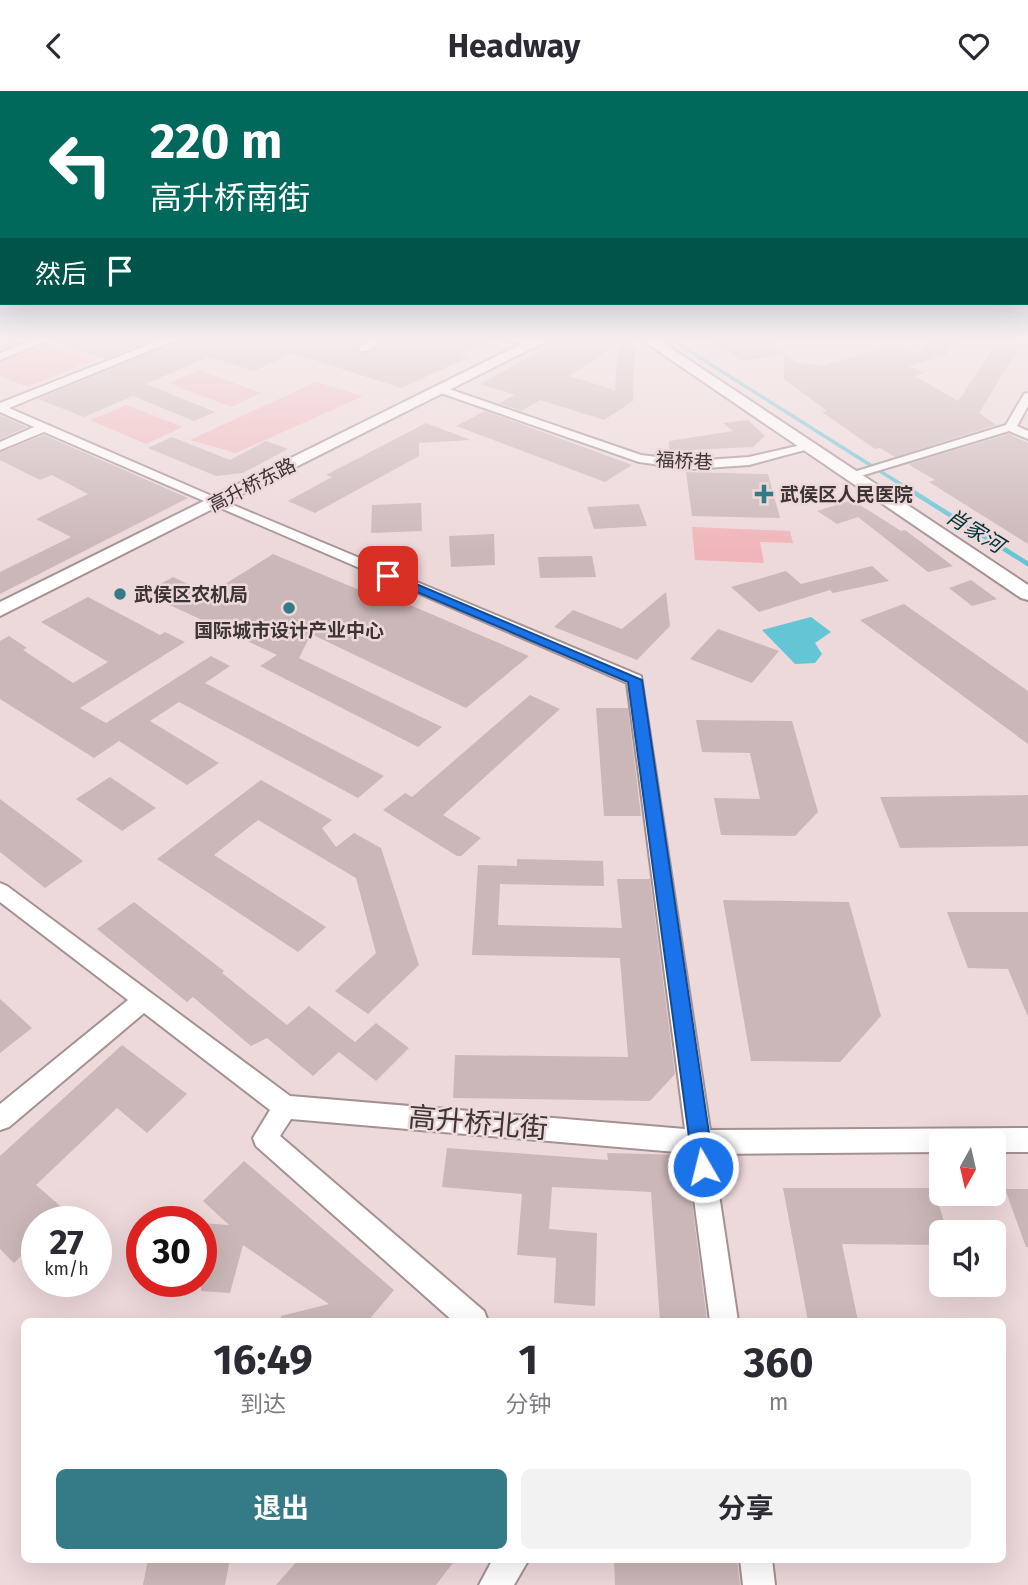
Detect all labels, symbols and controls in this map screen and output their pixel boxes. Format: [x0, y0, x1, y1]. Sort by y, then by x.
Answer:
icon: back [35, 27, 73, 65]
text: Headway [448, 27, 580, 65]
icon: heart [955, 27, 993, 65]
text: 220 m [150, 112, 282, 171]
icon: left [35, 119, 126, 210]
text: 高升桥南街 [150, 179, 310, 217]
icon: arrive [101, 252, 139, 290]
text: 然后 [35, 259, 87, 290]
street label: 福桥巷 [655, 448, 713, 474]
street label: 高升桥东路 [204, 453, 300, 517]
place label: 武侯区人民医院 [780, 483, 913, 506]
marker: 武侯区人民医院 [754, 484, 774, 504]
water label: 肖家河 [941, 503, 1012, 561]
pin [358, 546, 418, 606]
icon: arrive [369, 557, 407, 595]
place label: 武侯区农机局 [134, 583, 248, 606]
marker: 武侯区农机局 [112, 586, 128, 602]
marker: 国际城市设计产业中心 [281, 600, 297, 616]
place label: 国际城市设计产业中心 [194, 619, 384, 642]
street label: 高升桥北街 [407, 1100, 549, 1146]
north arrow [929, 1129, 1006, 1206]
map controls [929, 1129, 1006, 1297]
position arrow [666, 1130, 740, 1204]
speed limit sign: 30 [126, 1206, 217, 1297]
button: sound [929, 1220, 1006, 1297]
text: 27 [49, 1221, 84, 1263]
text: km/h [44, 1258, 89, 1280]
text: 16:49 [213, 1335, 313, 1385]
text: 1 [518, 1335, 538, 1385]
text: 360 [744, 1338, 814, 1388]
text: m [769, 1388, 788, 1416]
text: 到达 [240, 1390, 286, 1418]
text: 分钟 [505, 1390, 551, 1418]
button: 退出 [56, 1469, 507, 1549]
button: 分享 [521, 1469, 971, 1549]

